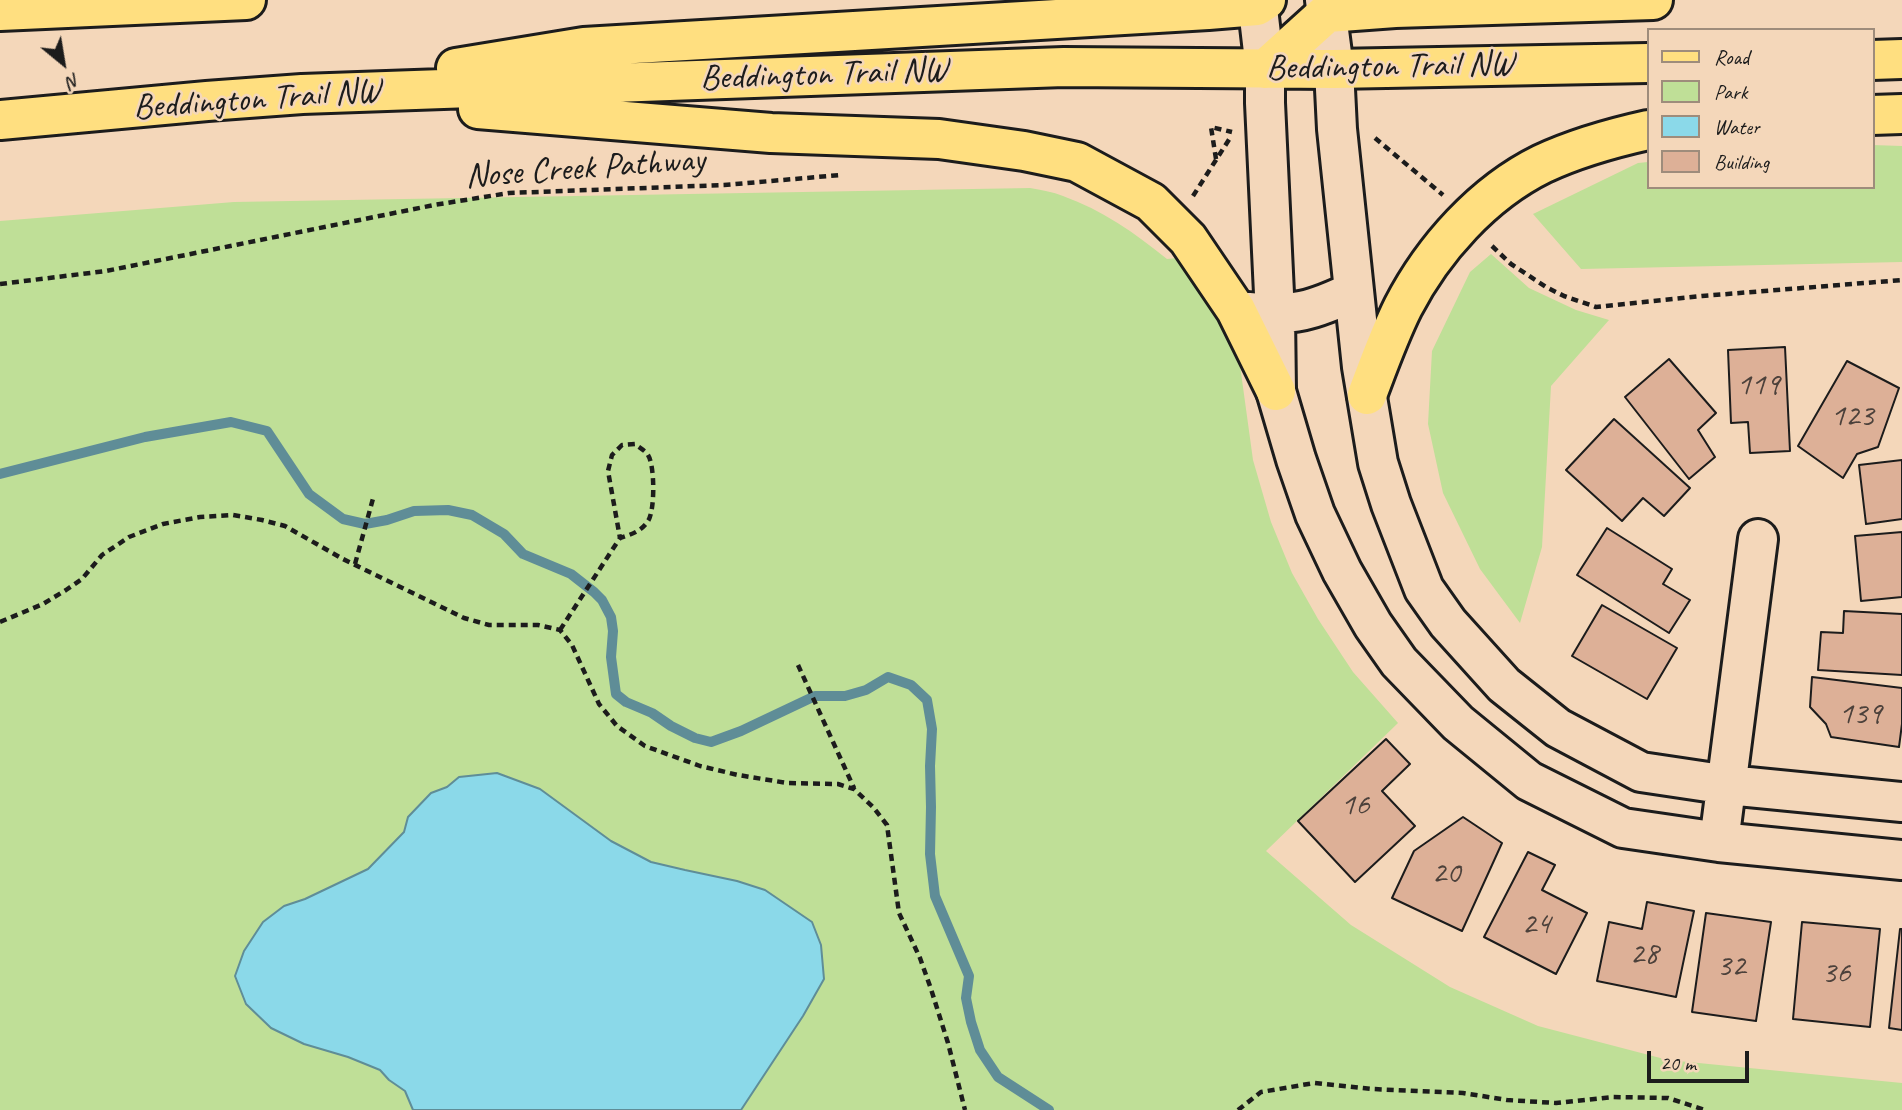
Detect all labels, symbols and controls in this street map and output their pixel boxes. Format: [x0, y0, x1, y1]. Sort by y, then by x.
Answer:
north arrow [28, 28, 98, 98]
legend [1646, 28, 1874, 189]
street label: Beddington Trail NW [1266, 44, 1514, 90]
text: Road [1714, 44, 1749, 70]
street label: Beddington Trail NW [699, 50, 949, 100]
text: N [62, 68, 85, 95]
street label: Beddington Trail NW [132, 70, 382, 130]
text: Park [1714, 79, 1747, 105]
text: Water [1714, 114, 1760, 140]
street label: Nose Creek Pathway [464, 140, 706, 198]
text: Building [1714, 149, 1769, 175]
house number: 119 [1736, 367, 1780, 405]
house number: 123 [1830, 398, 1874, 436]
house number: 139 [1838, 696, 1882, 734]
house number: 16 [1341, 787, 1369, 825]
house number: 20 [1432, 855, 1460, 893]
house number: 24 [1522, 906, 1550, 944]
house number: 28 [1630, 936, 1658, 974]
house number: 32 [1717, 948, 1745, 986]
house number: 36 [1822, 955, 1850, 993]
scale bar [1650, 1036, 1752, 1080]
text: 20 m [1660, 1050, 1696, 1076]

